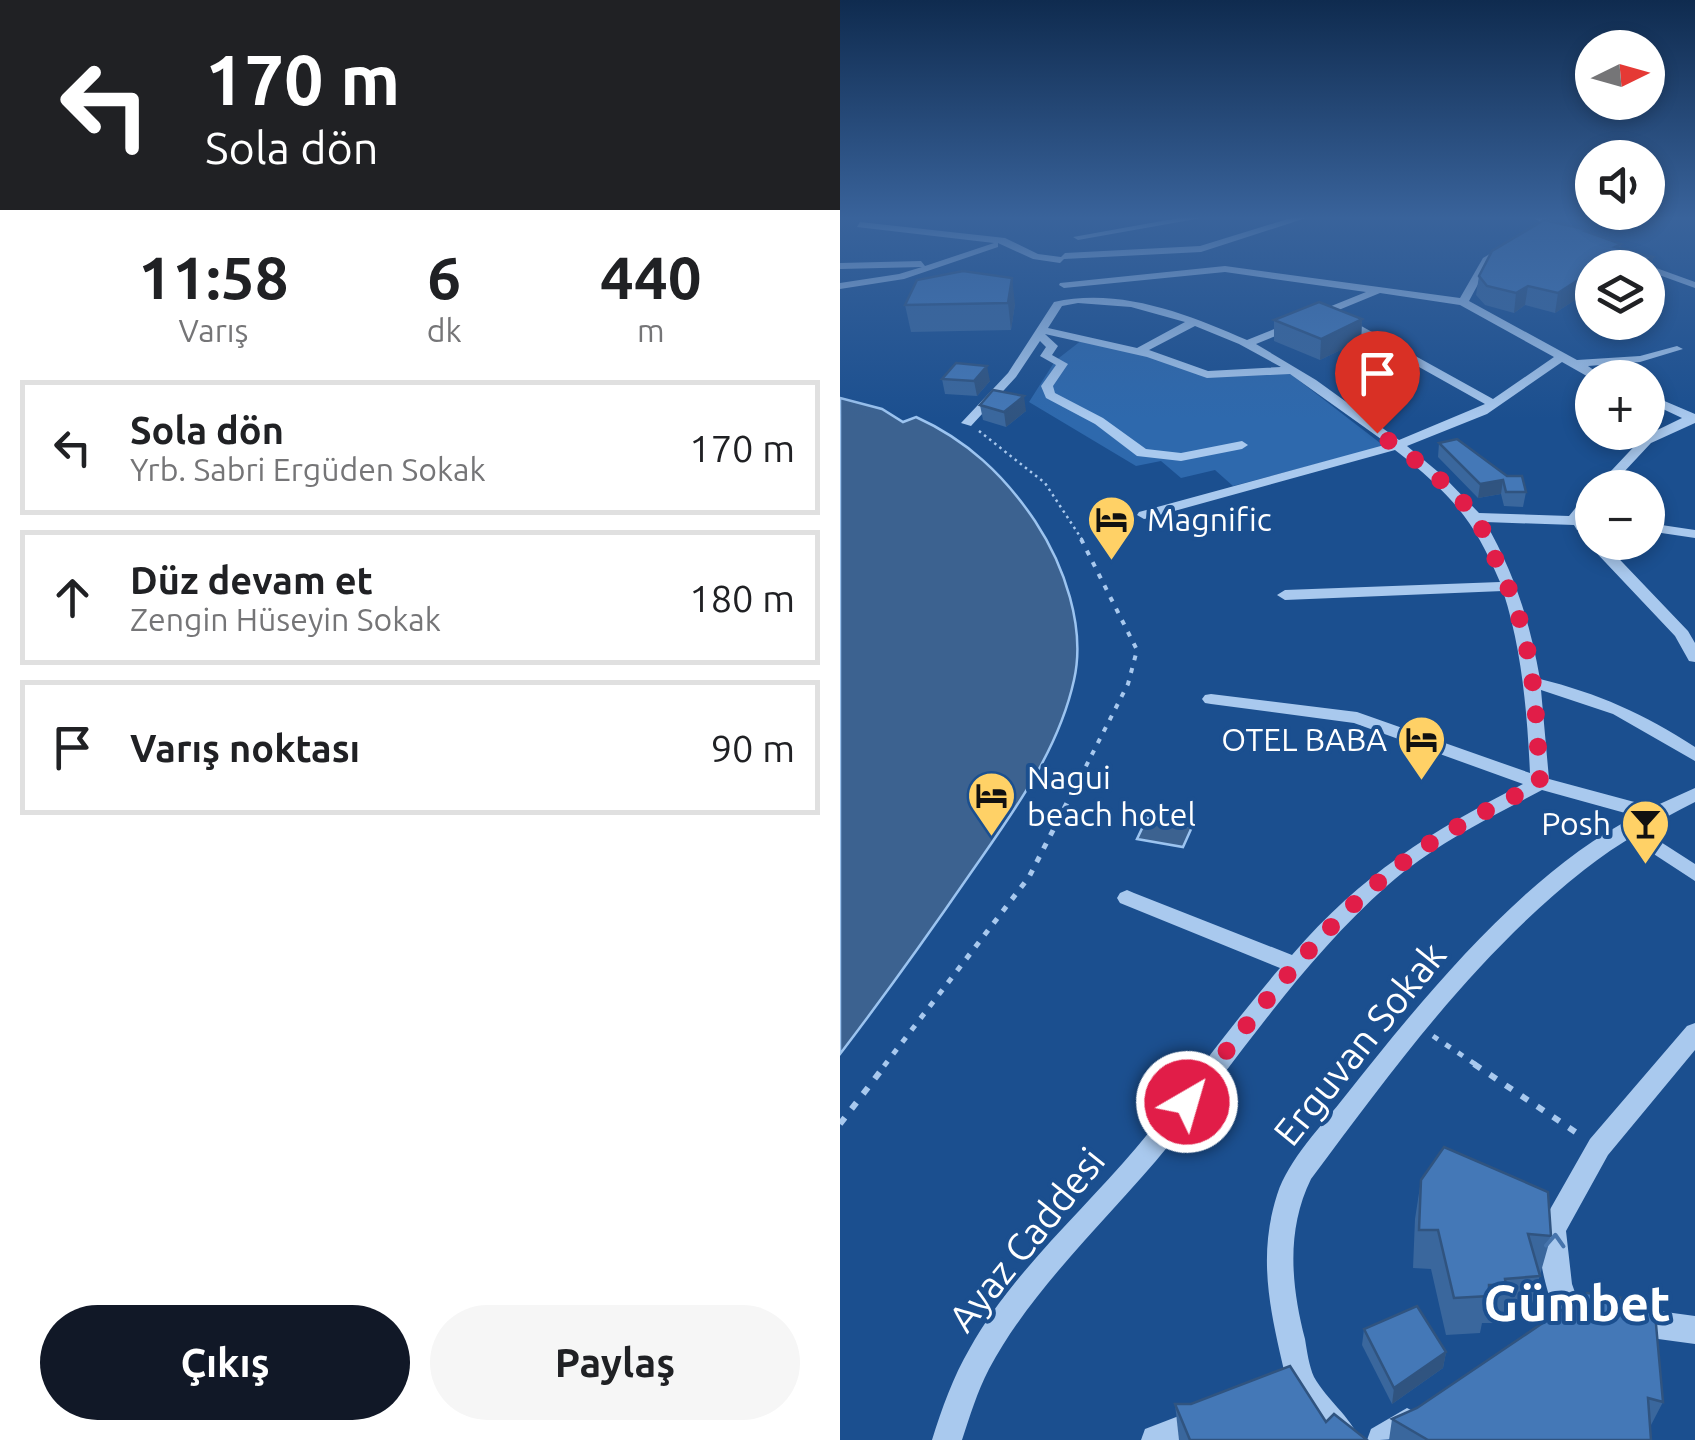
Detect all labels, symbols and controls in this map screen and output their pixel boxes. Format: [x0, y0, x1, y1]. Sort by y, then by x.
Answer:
north arrow [1575, 30, 1665, 120]
map controls [1575, 30, 1665, 560]
icon: left [40, 40, 170, 170]
text: 170 m [205, 40, 400, 118]
text: Sola dön [205, 122, 379, 173]
button: sound [1575, 140, 1665, 230]
text: 11:58 [138, 243, 288, 310]
text: 6 [427, 243, 461, 310]
text: 440 [600, 243, 702, 310]
button: layers [1575, 250, 1665, 340]
text: Varış [178, 312, 248, 348]
text: dk [427, 312, 462, 348]
text: m [637, 312, 665, 348]
pin [1335, 331, 1420, 434]
icon: arrive [1350, 346, 1405, 401]
button: + [1575, 360, 1665, 450]
text: Sola dön [130, 409, 284, 451]
icon: left [45, 420, 100, 475]
text: 170 m [689, 427, 795, 469]
text: Yrb. Sabri Ergüden Sokak [130, 451, 486, 487]
button: − [1575, 470, 1665, 560]
hotel icon: Magnific [1086, 494, 1138, 562]
place label: Magnific [1147, 501, 1272, 537]
text: Düz devam et [130, 559, 373, 601]
icon: ahead [45, 570, 100, 625]
text: 180 m [689, 577, 795, 619]
text: Zengin Hüseyin Sokak [130, 601, 441, 637]
hotel icon: OTEL BABA [1396, 714, 1448, 782]
icon: arrive [45, 720, 100, 775]
place label: OTEL BABA [1221, 721, 1387, 757]
text: Varış noktası [130, 727, 360, 769]
text: 90 m [711, 727, 795, 769]
place label: Nagui beach hotel [1027, 759, 1196, 832]
hotel icon: Nagui beach hotel [966, 770, 1018, 838]
bar icon: Posh [1620, 798, 1672, 866]
place label: Posh [1541, 805, 1611, 841]
street label: Erguvan Sokak [1265, 934, 1453, 1153]
position arrow [1135, 1050, 1239, 1154]
street label: Ayaz Caddesi [940, 1140, 1113, 1339]
one-way arrow [1544, 1233, 1565, 1249]
district label: Gümbet [1483, 1274, 1671, 1330]
button: Çıkış [40, 1305, 410, 1420]
button: Paylaş [430, 1305, 800, 1420]

